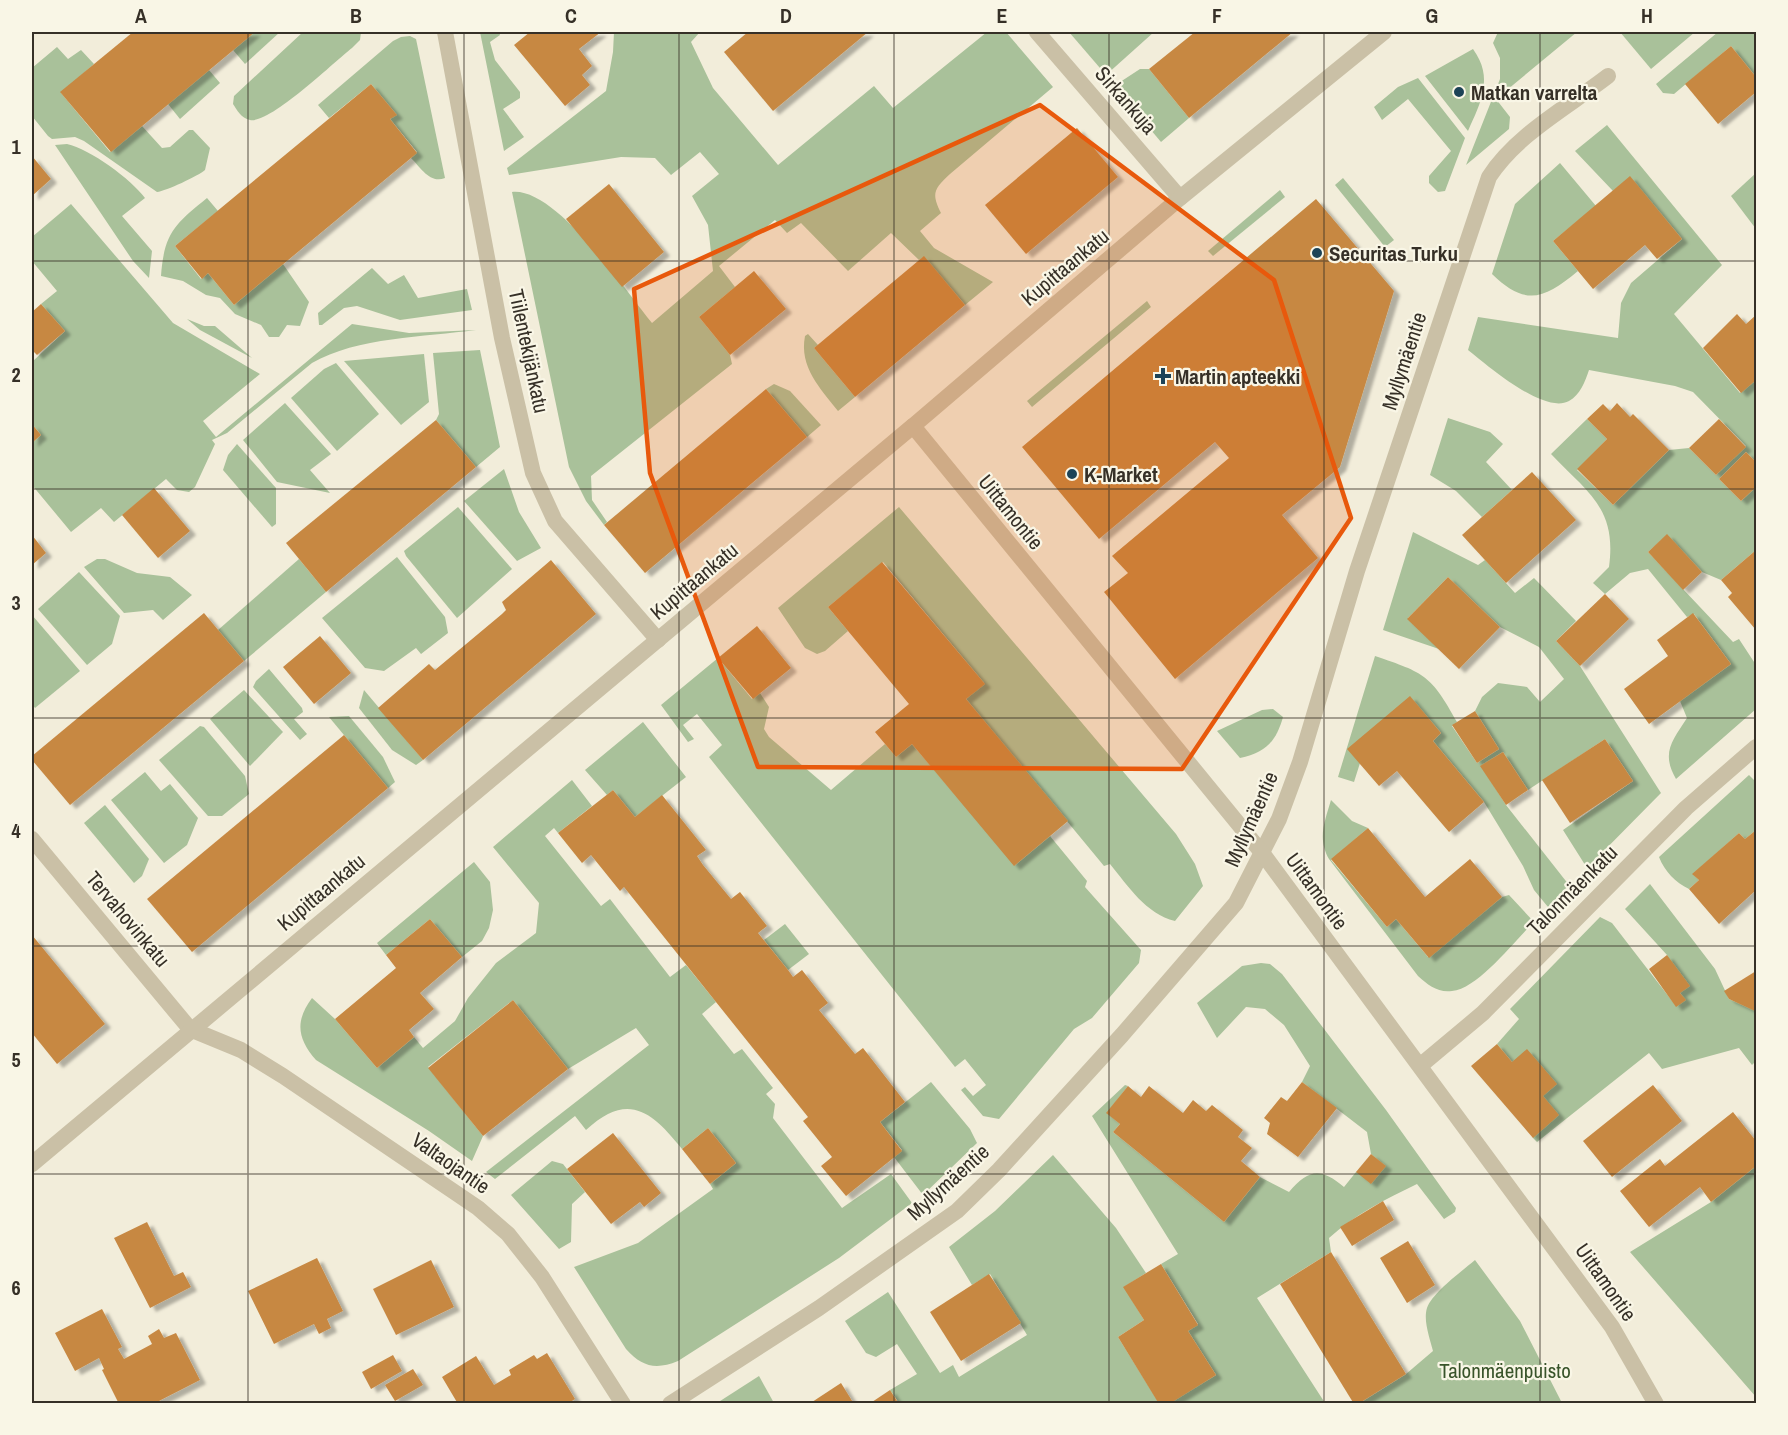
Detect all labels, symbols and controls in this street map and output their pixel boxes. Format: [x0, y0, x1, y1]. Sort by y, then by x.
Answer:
text: A [135, 2, 147, 29]
text: B [350, 2, 362, 29]
text: C [565, 2, 577, 29]
text: D [780, 2, 792, 29]
text: E [997, 2, 1008, 29]
text: F [1212, 2, 1222, 29]
text: G [1426, 2, 1438, 29]
text: H [1641, 2, 1653, 29]
street label: Sirkankuja [1088, 60, 1164, 141]
place label: Matkan varrelta [1471, 78, 1598, 107]
marker: Matkan varrelta [1452, 85, 1466, 99]
text: 1 [11, 133, 21, 160]
street label: Kupittaankatu [1015, 222, 1115, 312]
place label: Securitas Turku [1329, 239, 1458, 268]
marker: Securitas Turku [1310, 246, 1324, 260]
street label: Tiilentekijänkatu [502, 286, 556, 416]
street label: Myllymäentie [1375, 308, 1433, 414]
text: 2 [11, 361, 21, 388]
place label: Martin apteekki [1175, 362, 1300, 391]
marker: Martin apteekki [1156, 369, 1170, 383]
place label: K-Market [1084, 460, 1158, 489]
marker: K-Market [1065, 467, 1079, 481]
street label: Uittamontie [972, 468, 1050, 556]
street label: Kupittaankatu [644, 536, 744, 626]
text: 3 [11, 589, 21, 616]
street label: Myllymäentie [1217, 767, 1285, 871]
text: 4 [11, 817, 21, 844]
street label: Talonmäenkatu [1520, 838, 1624, 942]
street label: Uittamontie [1279, 846, 1355, 936]
street label: Kupittaankatu [271, 847, 371, 937]
street label: Tervahovinkatu [79, 865, 177, 973]
text: 5 [11, 1046, 21, 1073]
street label: Valtaojantie [406, 1125, 496, 1201]
street label: Myllymäentie [901, 1137, 995, 1227]
street label: Uittamontie [1569, 1237, 1643, 1327]
text: 6 [11, 1274, 21, 1301]
park label: Talonmäenpuisto [1439, 1356, 1571, 1385]

